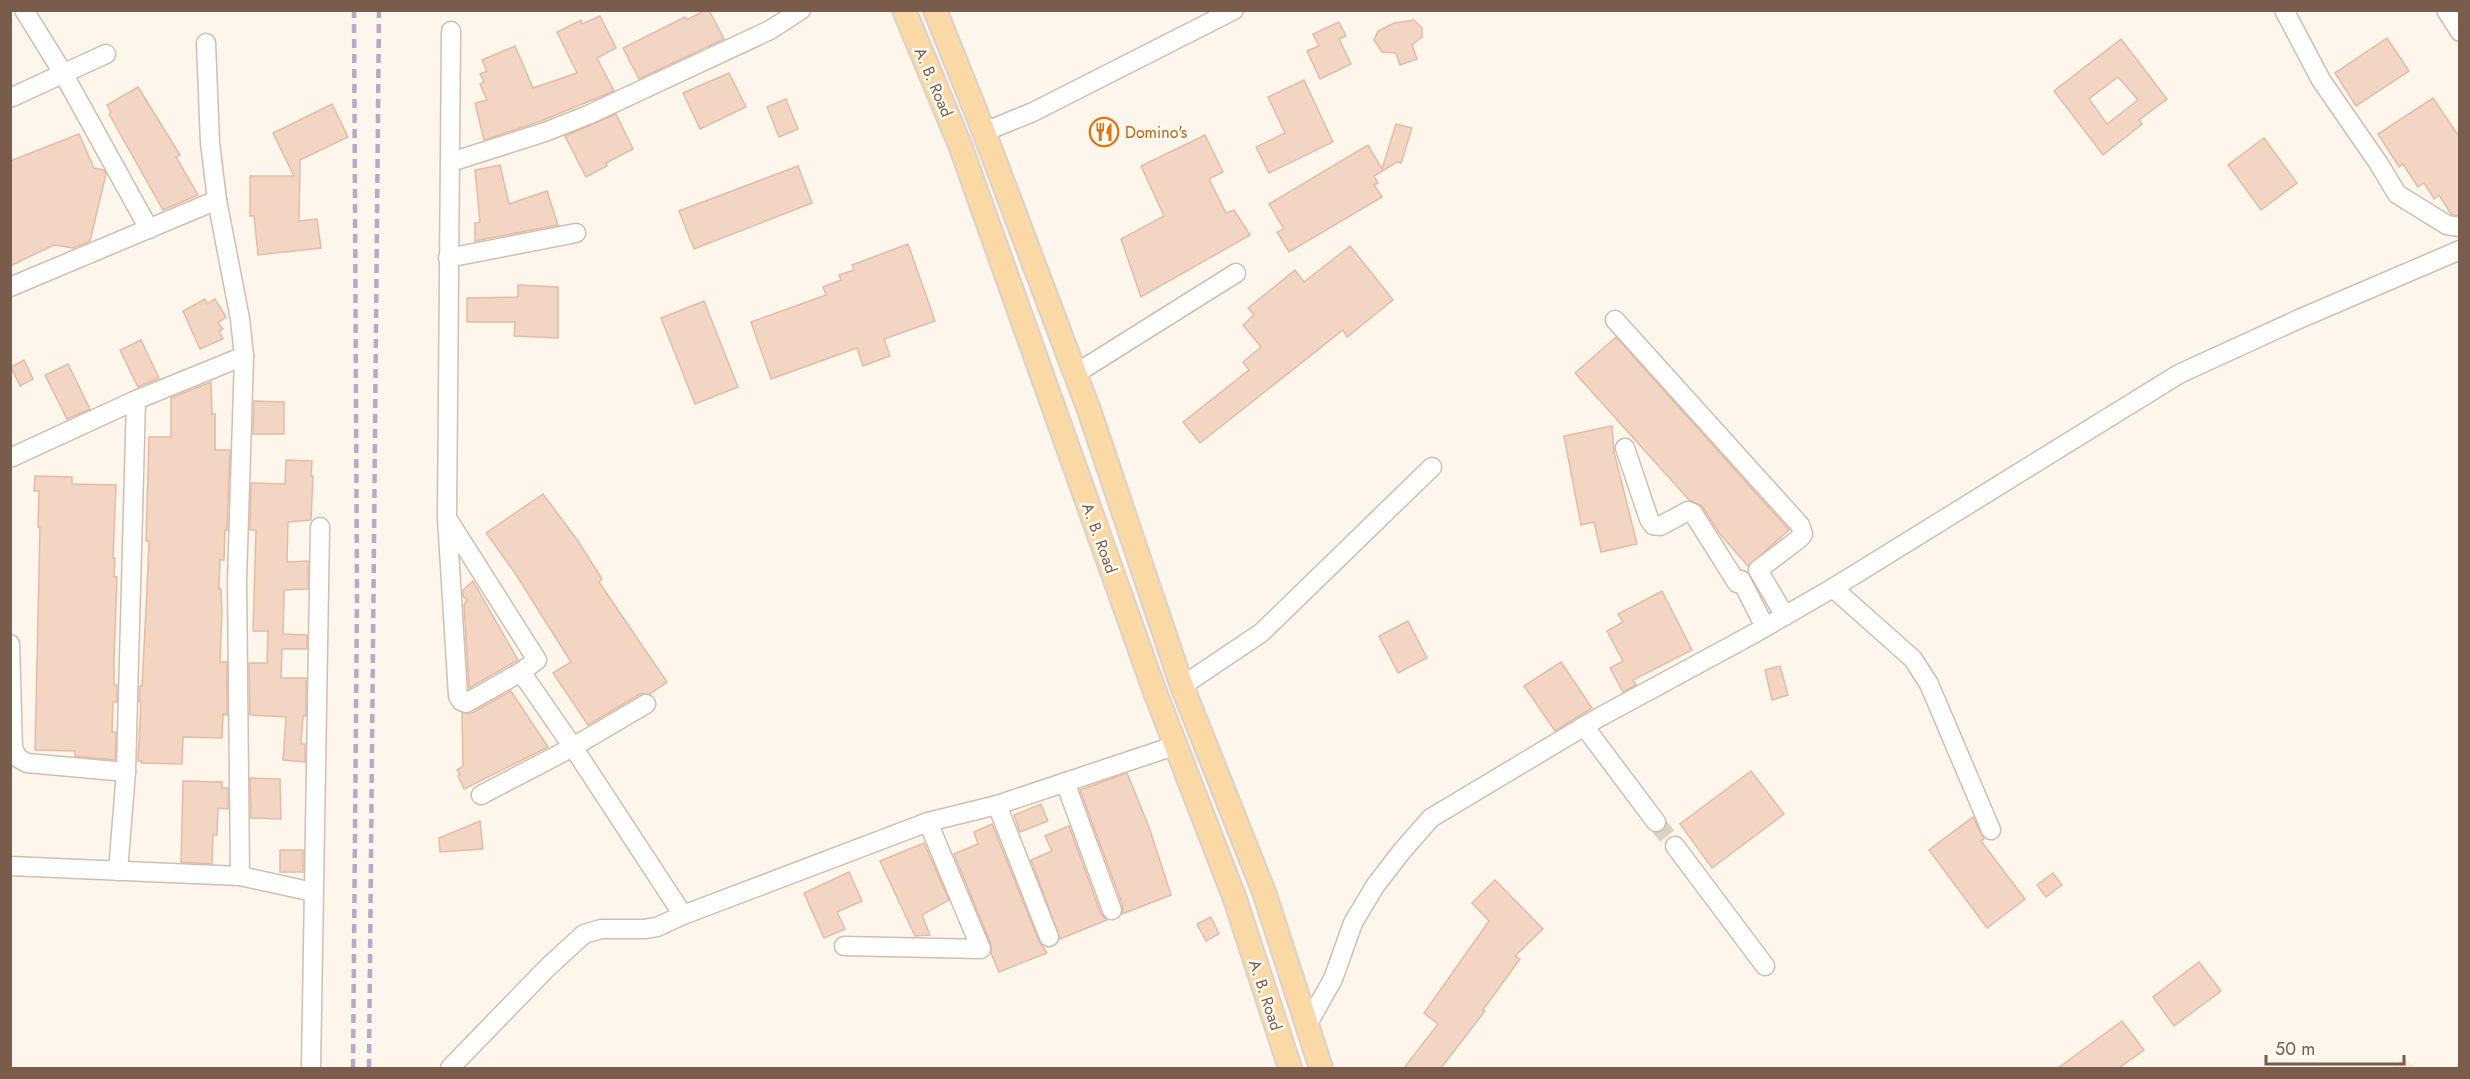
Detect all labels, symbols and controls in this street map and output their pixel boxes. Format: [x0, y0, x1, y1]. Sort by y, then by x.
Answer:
street label: A. B. Road [909, 44, 958, 120]
restaurant icon: Domino's [1088, 116, 1120, 148]
place label: Domino's [1125, 121, 1187, 144]
street label: A. B. Road [1076, 500, 1123, 577]
street label: A. B. Road [1243, 957, 1288, 1034]
scale bar [2266, 1028, 2404, 1066]
text: 50 m [2275, 1036, 2315, 1062]

